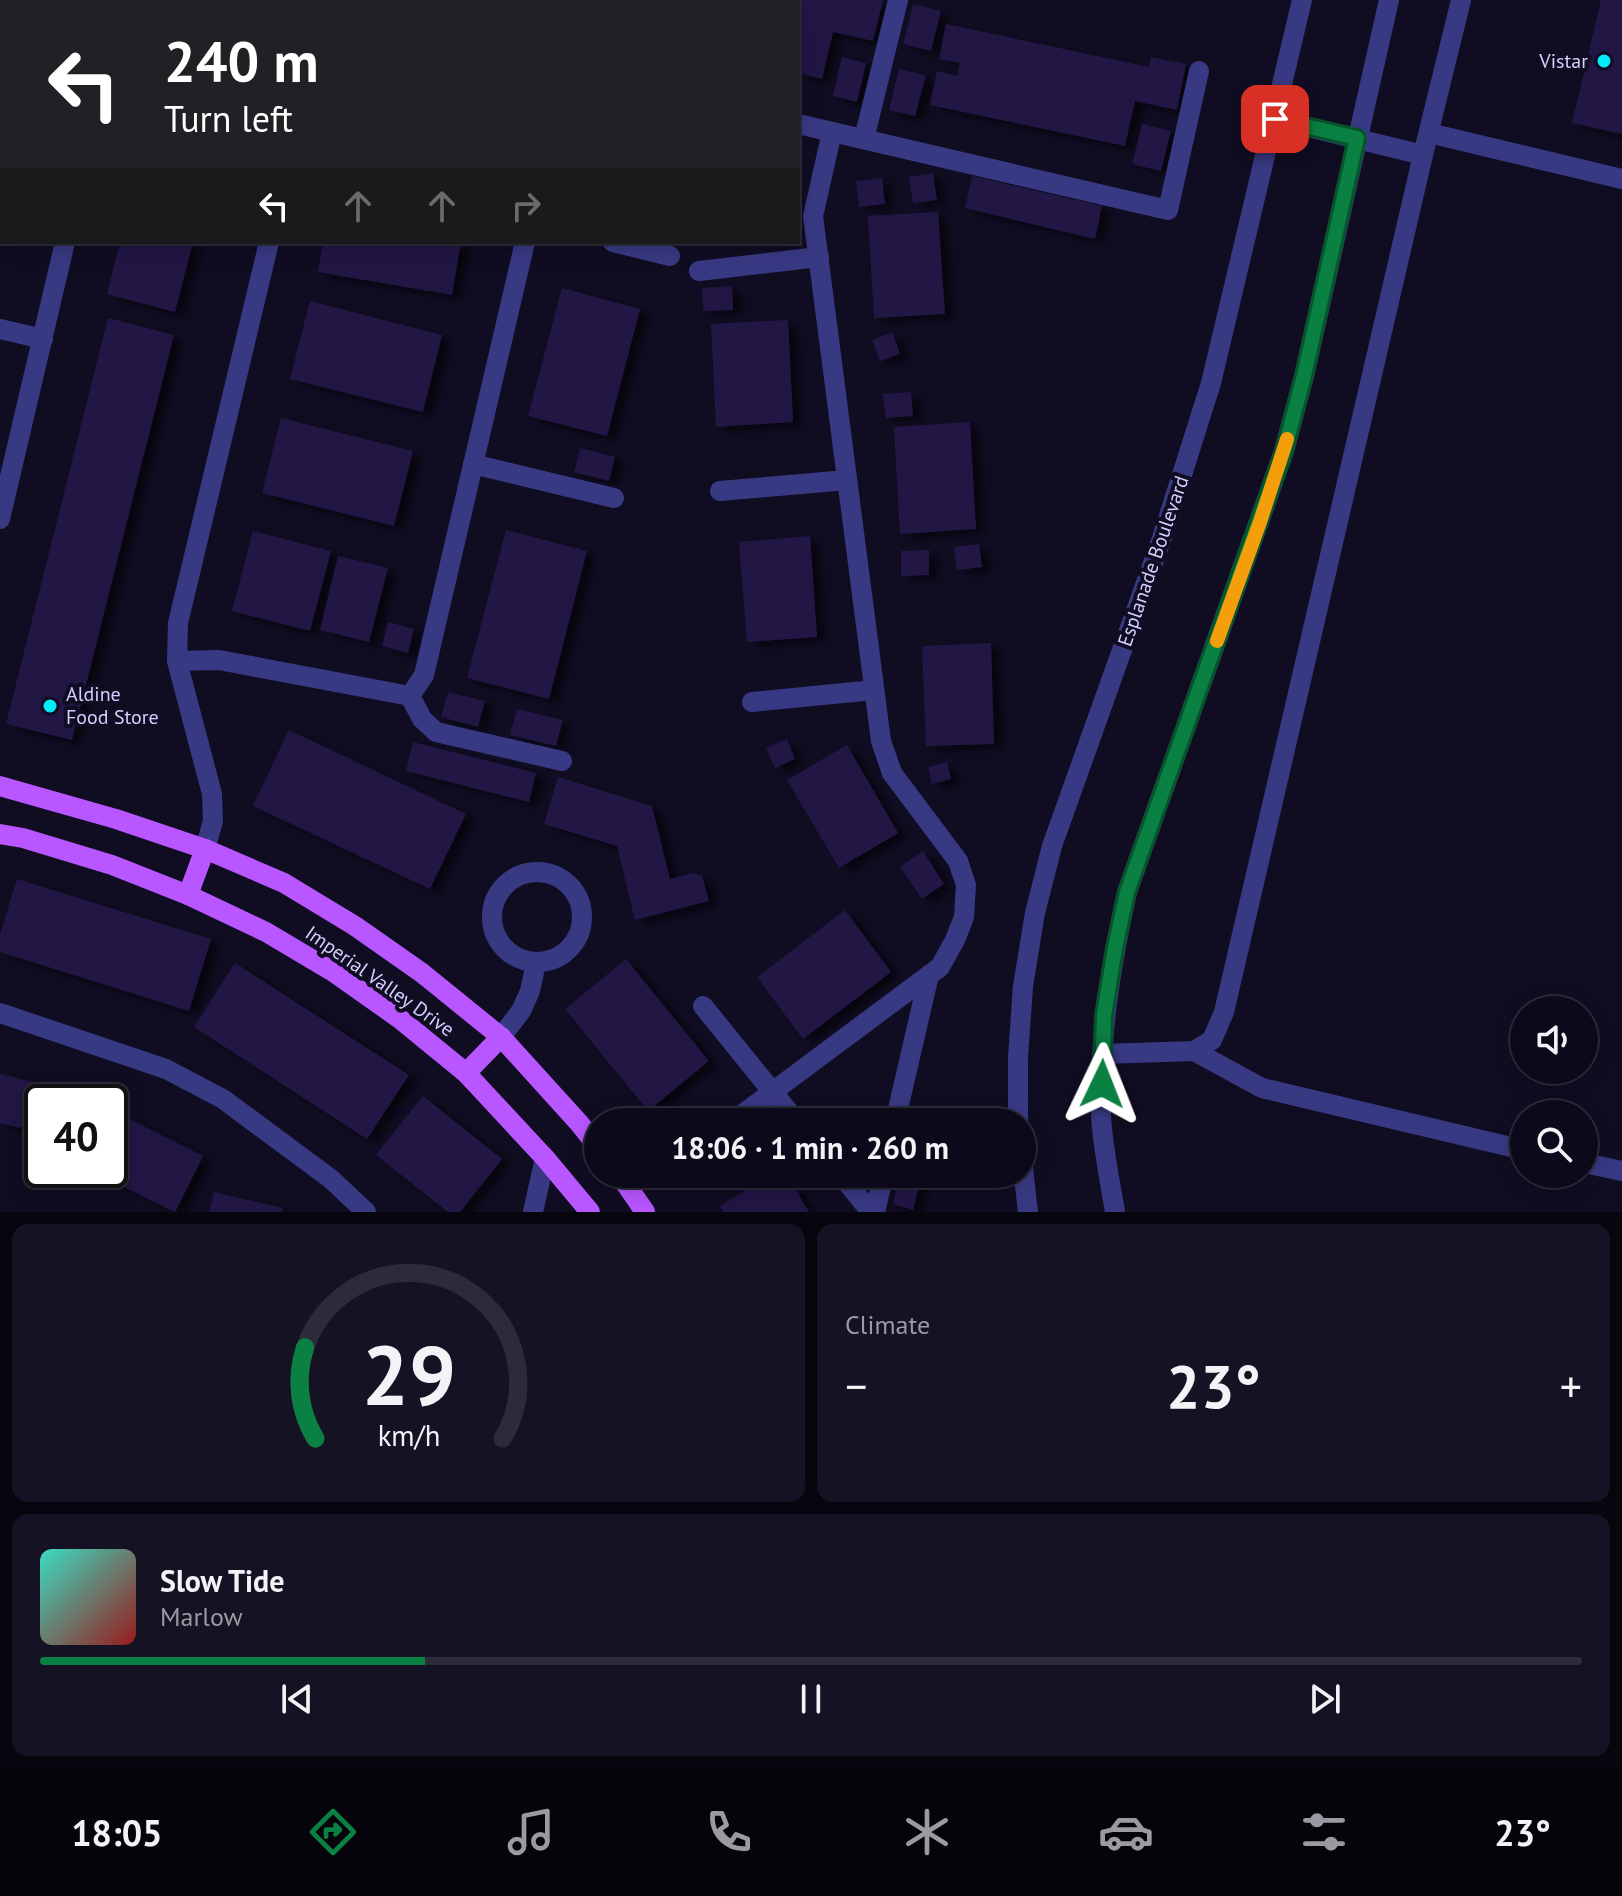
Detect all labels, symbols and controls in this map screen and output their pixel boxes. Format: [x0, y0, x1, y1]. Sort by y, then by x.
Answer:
text: 240 m [164, 25, 319, 97]
icon: left [32, 32, 136, 136]
place label: Vistar [1538, 48, 1588, 74]
marker: Vistar [1595, 52, 1613, 70]
pin [1241, 85, 1309, 153]
text: Turn left [164, 95, 293, 142]
icon: arrive [1253, 97, 1297, 141]
icon: left [252, 184, 296, 228]
icon: ahead [336, 184, 380, 228]
icon: ahead [420, 184, 464, 228]
icon: right [504, 184, 548, 228]
street label: Esplanade Boulevard [1112, 472, 1194, 650]
place label: Aldine Food Store [66, 681, 159, 730]
marker: Aldine Food Store [41, 697, 59, 715]
street label: Imperial Valley Drive [300, 920, 460, 1042]
map controls [1510, 996, 1598, 1188]
button: sound [1510, 996, 1598, 1084]
position arrow [1060, 1042, 1144, 1126]
speed limit sign: 40 [24, 1084, 128, 1188]
button: search [1510, 1100, 1598, 1188]
text: 18:06 · 1 min · 260 m [671, 1128, 949, 1167]
text: Climate [845, 1308, 930, 1341]
text: 29 [361, 1320, 456, 1428]
text: 23° [1166, 1347, 1261, 1425]
text: − [845, 1357, 867, 1414]
text: + [1560, 1357, 1582, 1414]
text: km/h [377, 1417, 440, 1454]
text: Slow Tide [160, 1561, 285, 1600]
text: Marlow [160, 1600, 243, 1633]
icon: previous [275, 1677, 319, 1721]
icon: pause [789, 1677, 833, 1721]
icon: next [1303, 1677, 1347, 1721]
icon: directions [305, 1804, 361, 1860]
icon: music [503, 1804, 559, 1860]
icon: phone [701, 1804, 757, 1860]
icon: climate [899, 1804, 955, 1860]
icon: car [1098, 1804, 1154, 1860]
icon: filters [1296, 1804, 1352, 1860]
text: 18:05 [71, 1809, 162, 1856]
text: 23° [1494, 1809, 1551, 1856]

